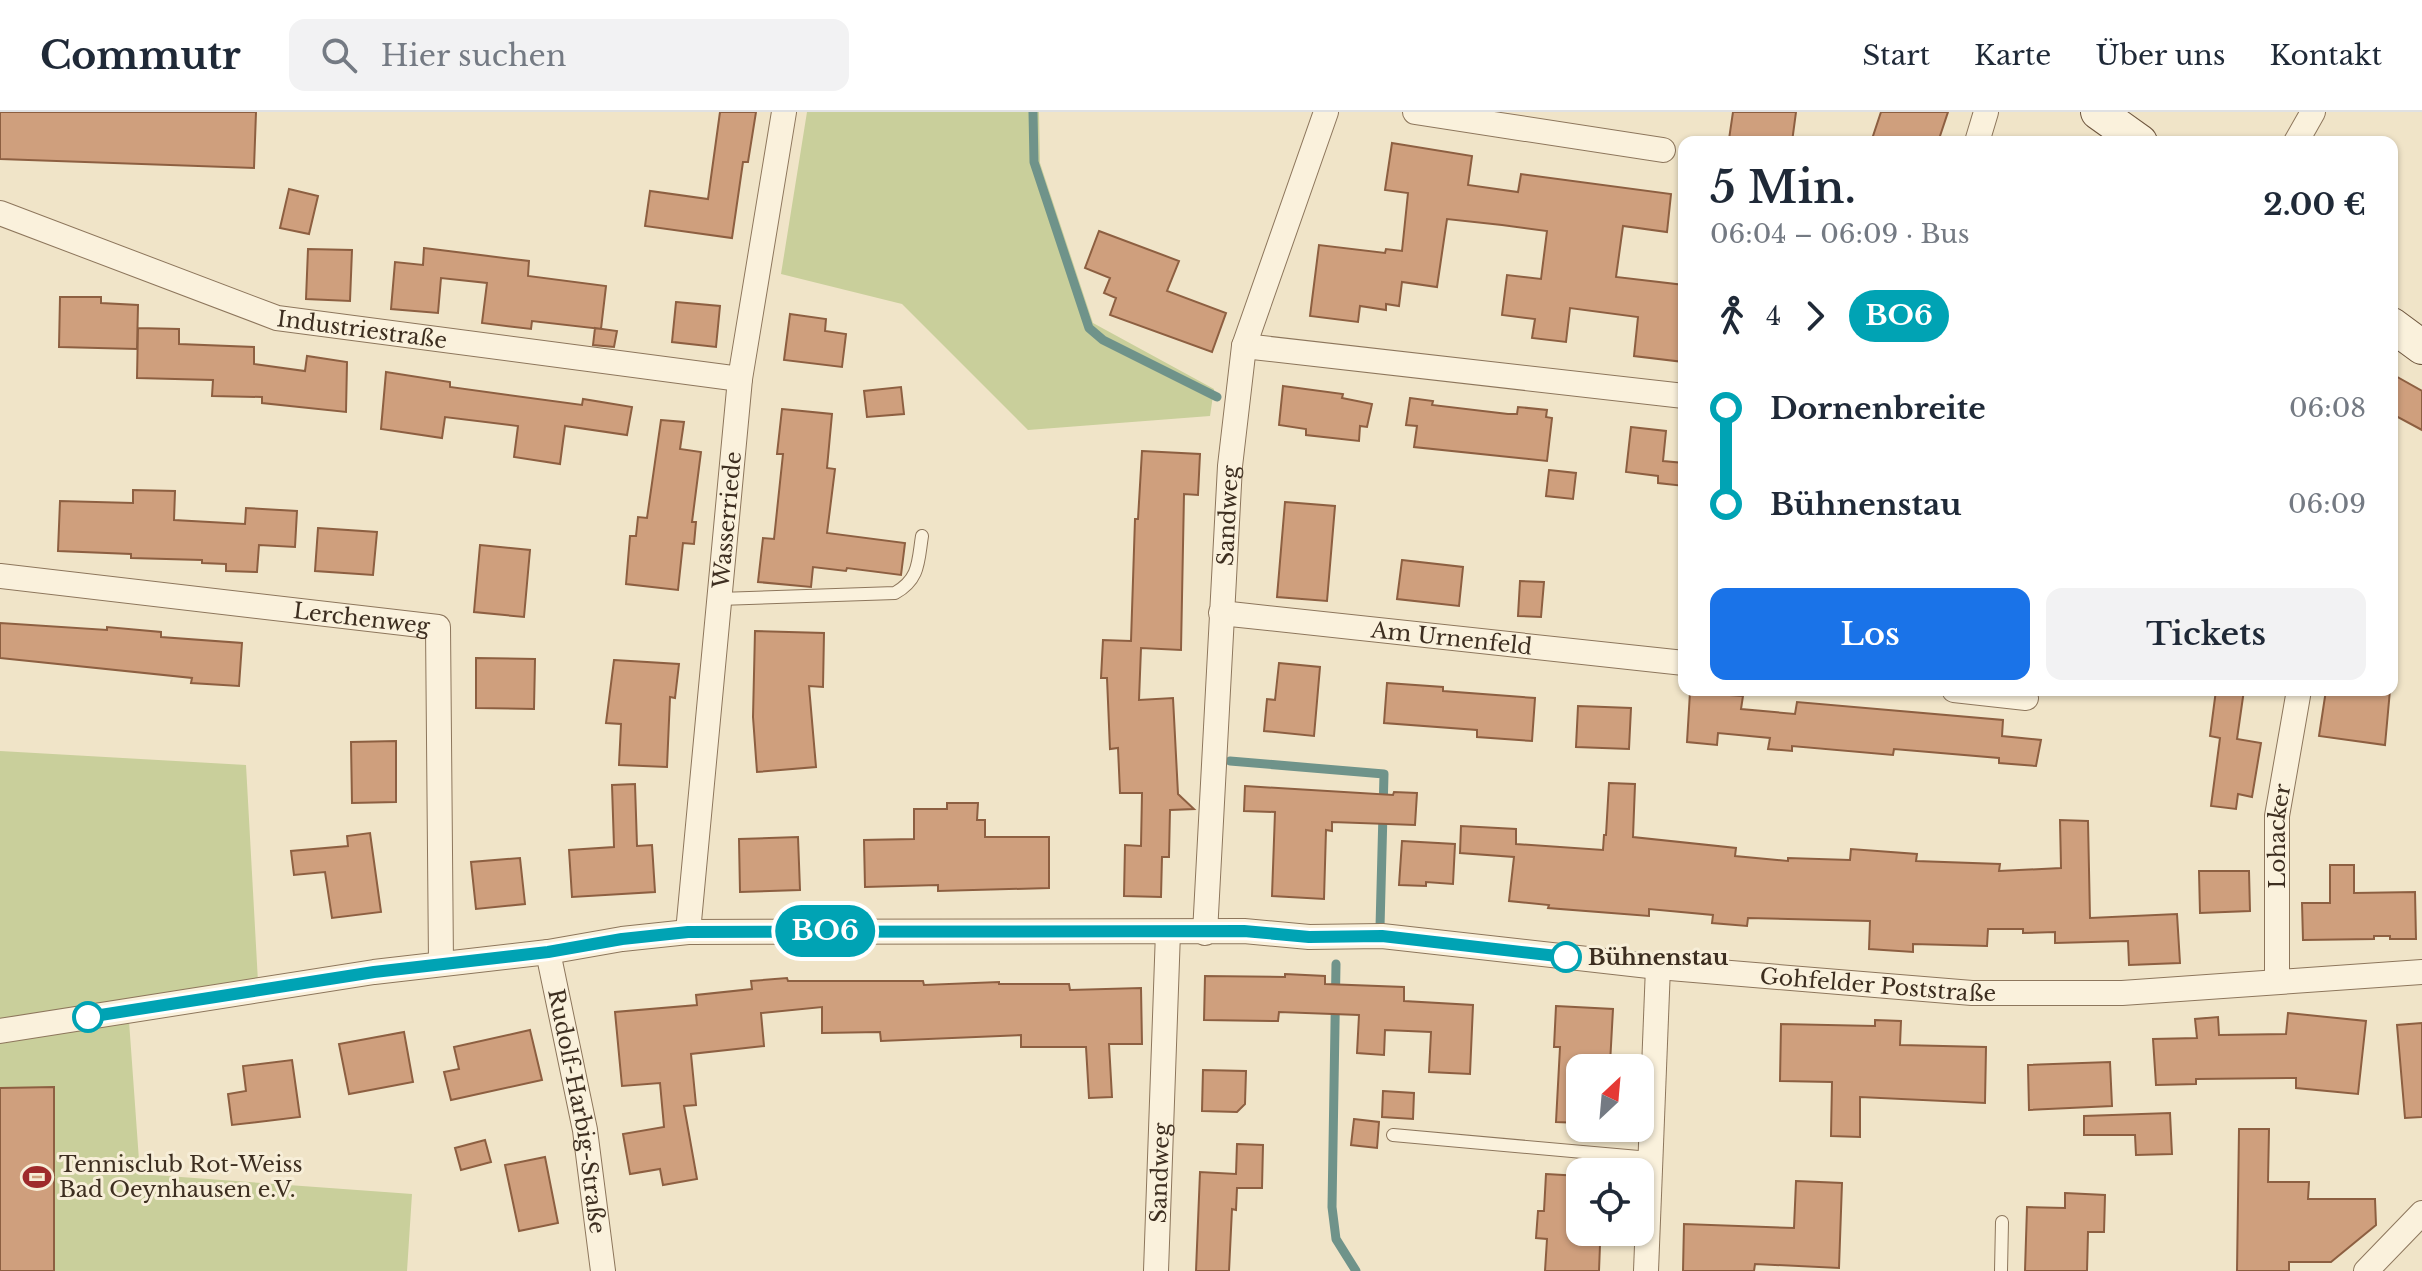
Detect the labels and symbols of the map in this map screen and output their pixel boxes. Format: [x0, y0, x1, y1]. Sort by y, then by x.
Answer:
street label: Industriestraße [275, 305, 449, 354]
street label: Wasserriede [707, 450, 747, 590]
street label: Sandweg [1212, 464, 1244, 567]
street label: Lerchenweg [292, 597, 432, 640]
street label: Am Urnenfeld [1369, 616, 1534, 661]
street label: Lohacker [2264, 781, 2297, 889]
line badge: BO6 [779, 905, 871, 957]
marker: Bühnenstau [1551, 942, 1581, 972]
place label: Bühnenstau [1588, 944, 1729, 971]
street label: Gohfelder Poststraße [1759, 962, 1996, 1007]
street label: Rudolf-Harbig-Straße [542, 986, 611, 1235]
unlabelled marker [73, 1002, 103, 1032]
north arrow [1566, 1054, 1654, 1142]
street label: Sandweg [1145, 1122, 1175, 1224]
place label: Tennisclub Rot-Weiss Bad Oeynhausen e.V. [59, 1151, 302, 1203]
sports icon: Tennisclub Rot-Weiss Bad Oeynhausen e.V. [22, 1162, 52, 1192]

